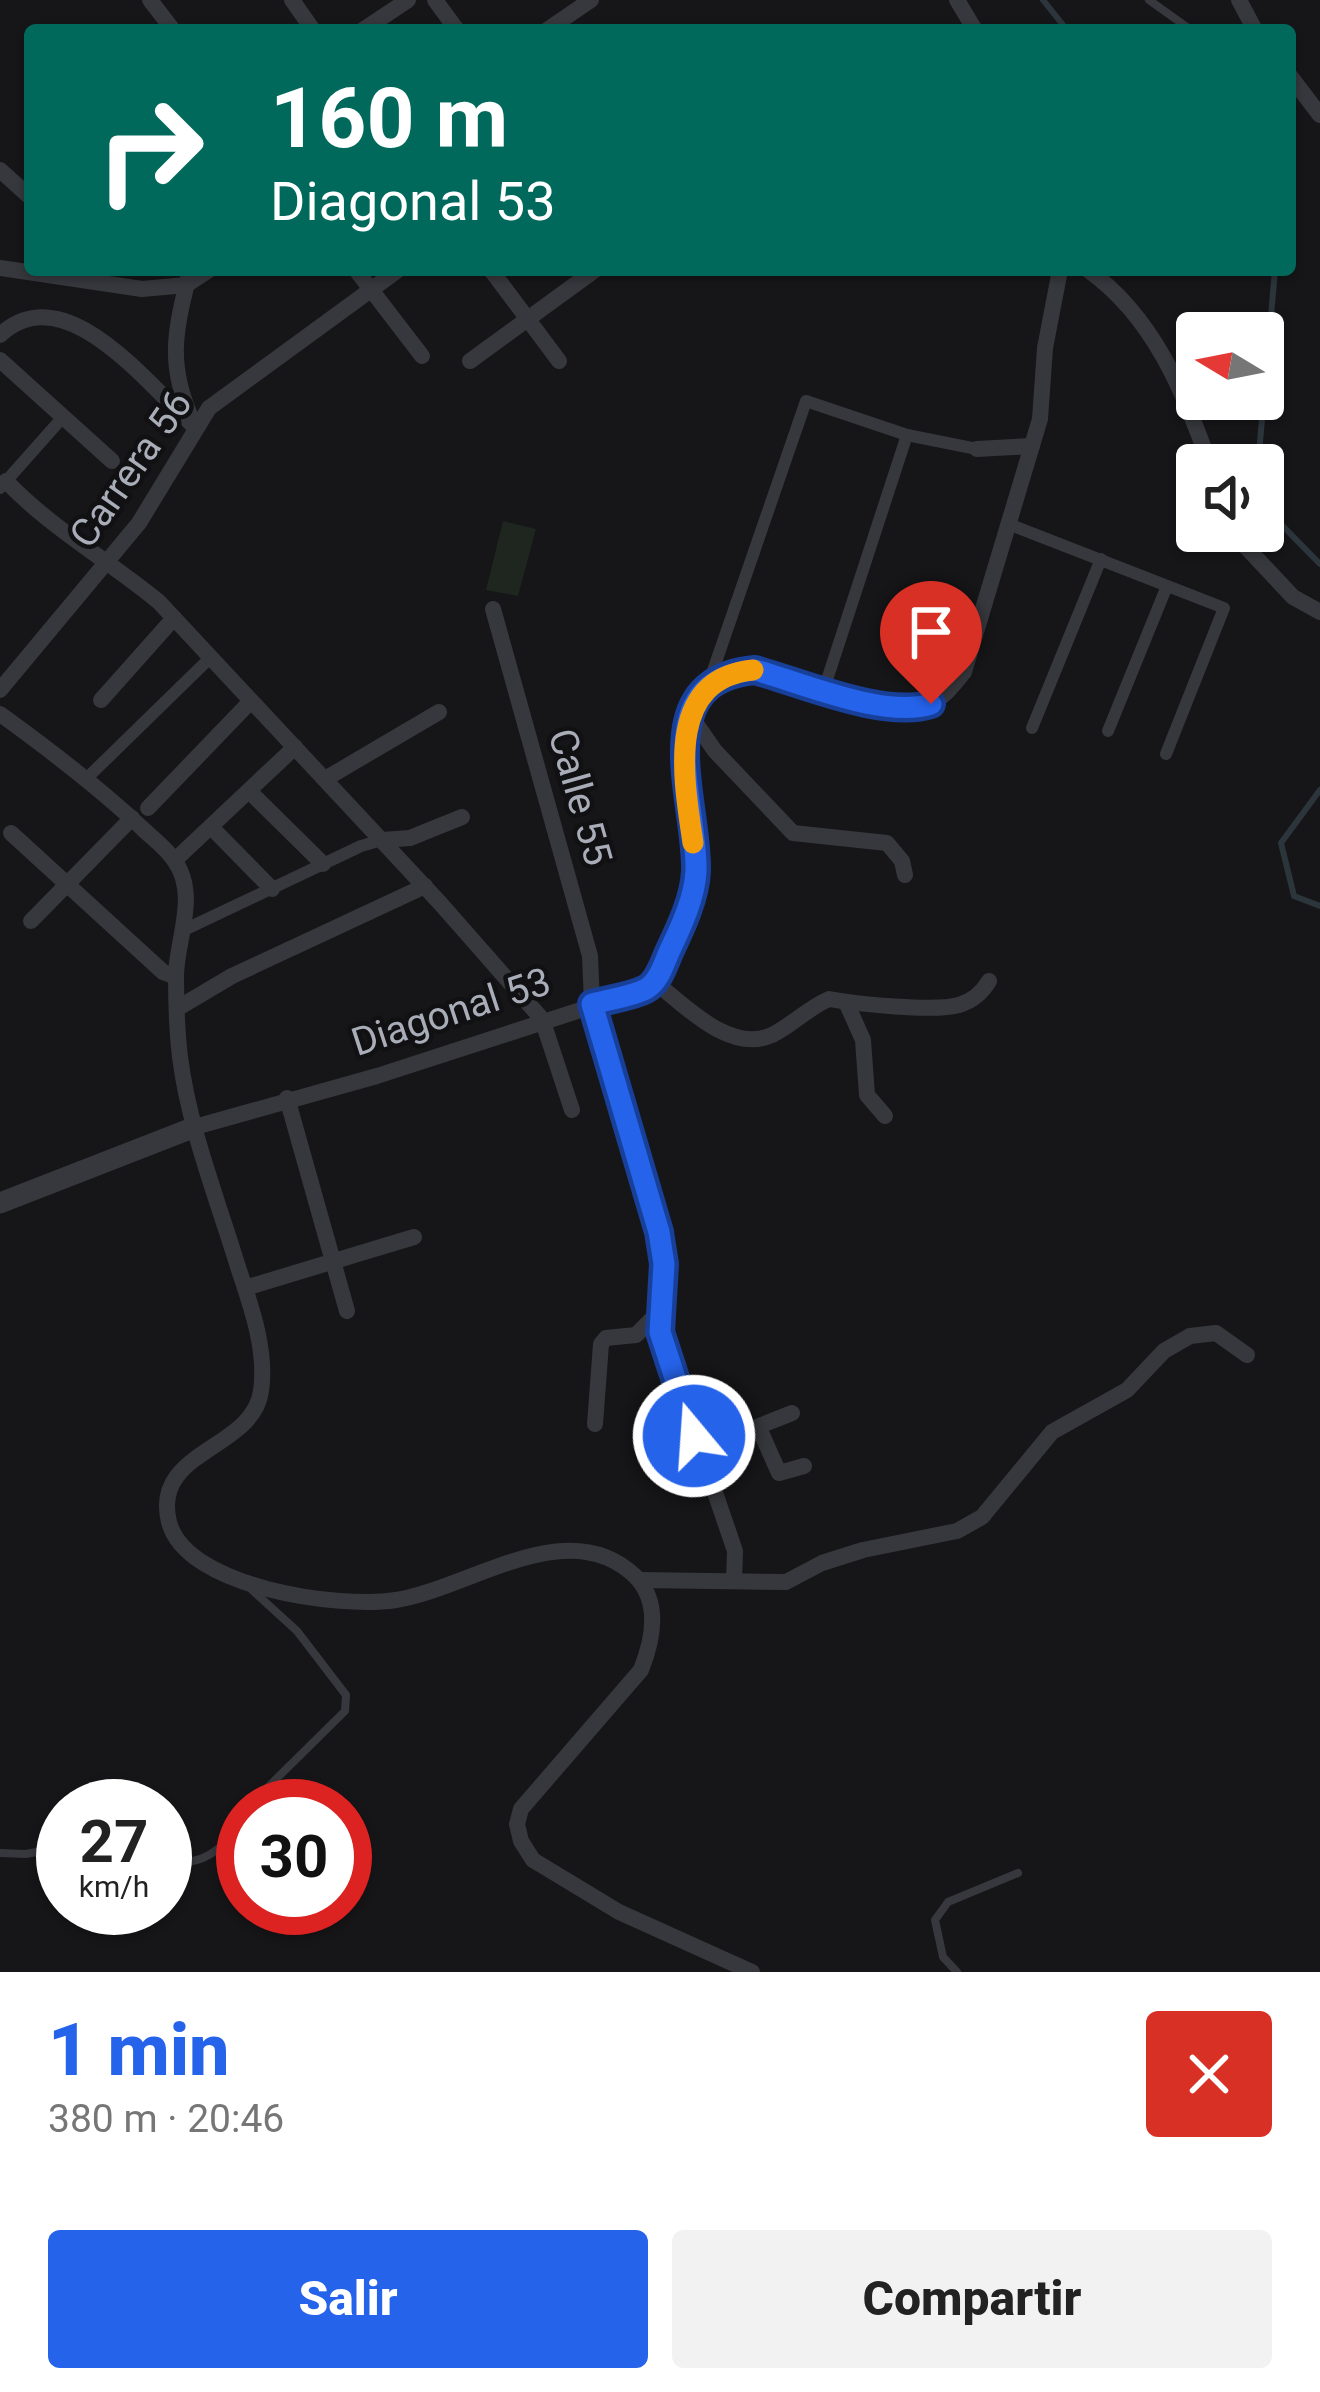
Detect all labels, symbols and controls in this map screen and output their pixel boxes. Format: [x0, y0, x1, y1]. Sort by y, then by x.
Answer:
text: 160 m [270, 69, 508, 168]
icon: right [72, 72, 228, 228]
text: Diagonal 53 [270, 170, 555, 233]
north arrow [1176, 312, 1284, 420]
map controls [1176, 312, 1284, 552]
street label: Carrera 56 [60, 382, 202, 556]
button: sound [1176, 444, 1284, 552]
pin [880, 581, 982, 704]
icon: arrive [898, 599, 964, 665]
street label: Calle 55 [539, 723, 621, 871]
street label: Diagonal 53 [346, 958, 556, 1066]
position arrow [631, 1373, 757, 1499]
speed limit sign: 30 [216, 1779, 372, 1935]
text: 27 [80, 1806, 148, 1877]
text: km/h [79, 1869, 149, 1904]
text: 1 min [48, 2008, 230, 2093]
button: close [1146, 2011, 1272, 2137]
text: 380 m · 20:46 [48, 2096, 284, 2142]
button: Salir [48, 2230, 648, 2368]
button: Compartir [672, 2230, 1272, 2368]

